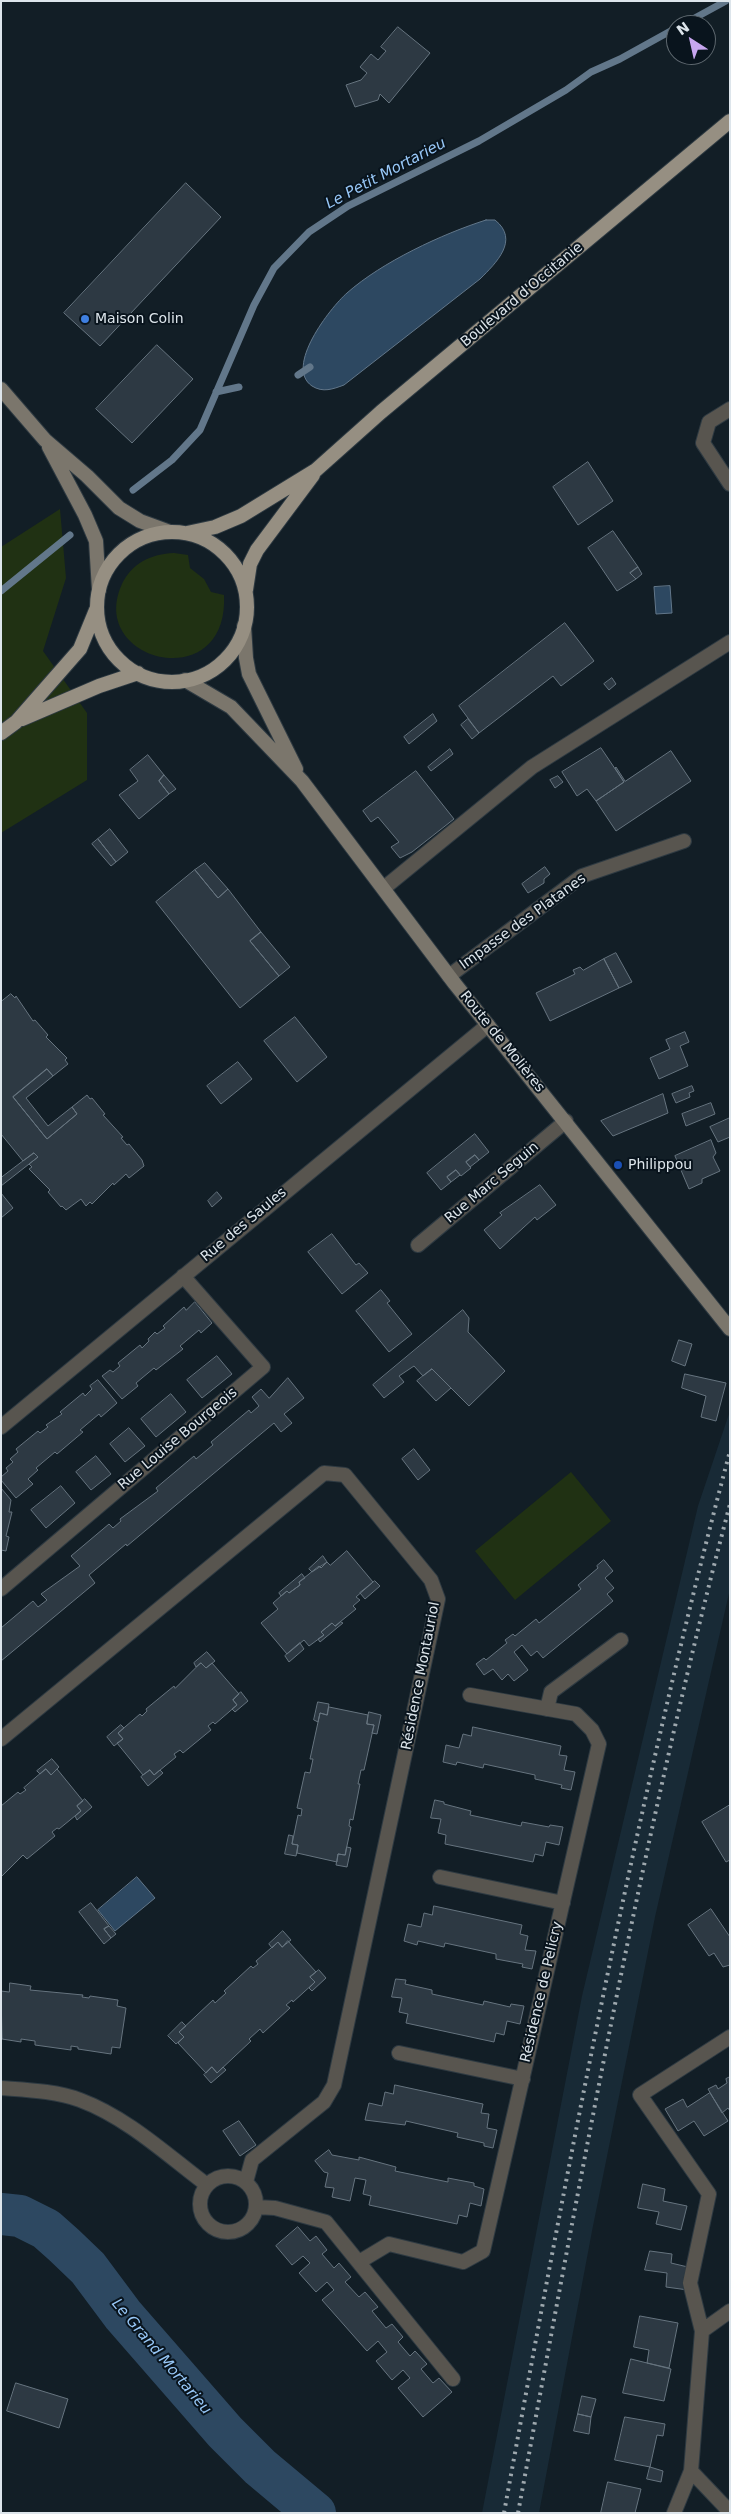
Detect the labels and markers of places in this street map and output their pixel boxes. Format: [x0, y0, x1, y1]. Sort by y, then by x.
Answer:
place label: Maison Colin [95, 311, 184, 327]
marker: Maison Colin [79, 313, 91, 325]
place label: Philippou [628, 1157, 692, 1173]
marker: Philippou [612, 1159, 624, 1171]

